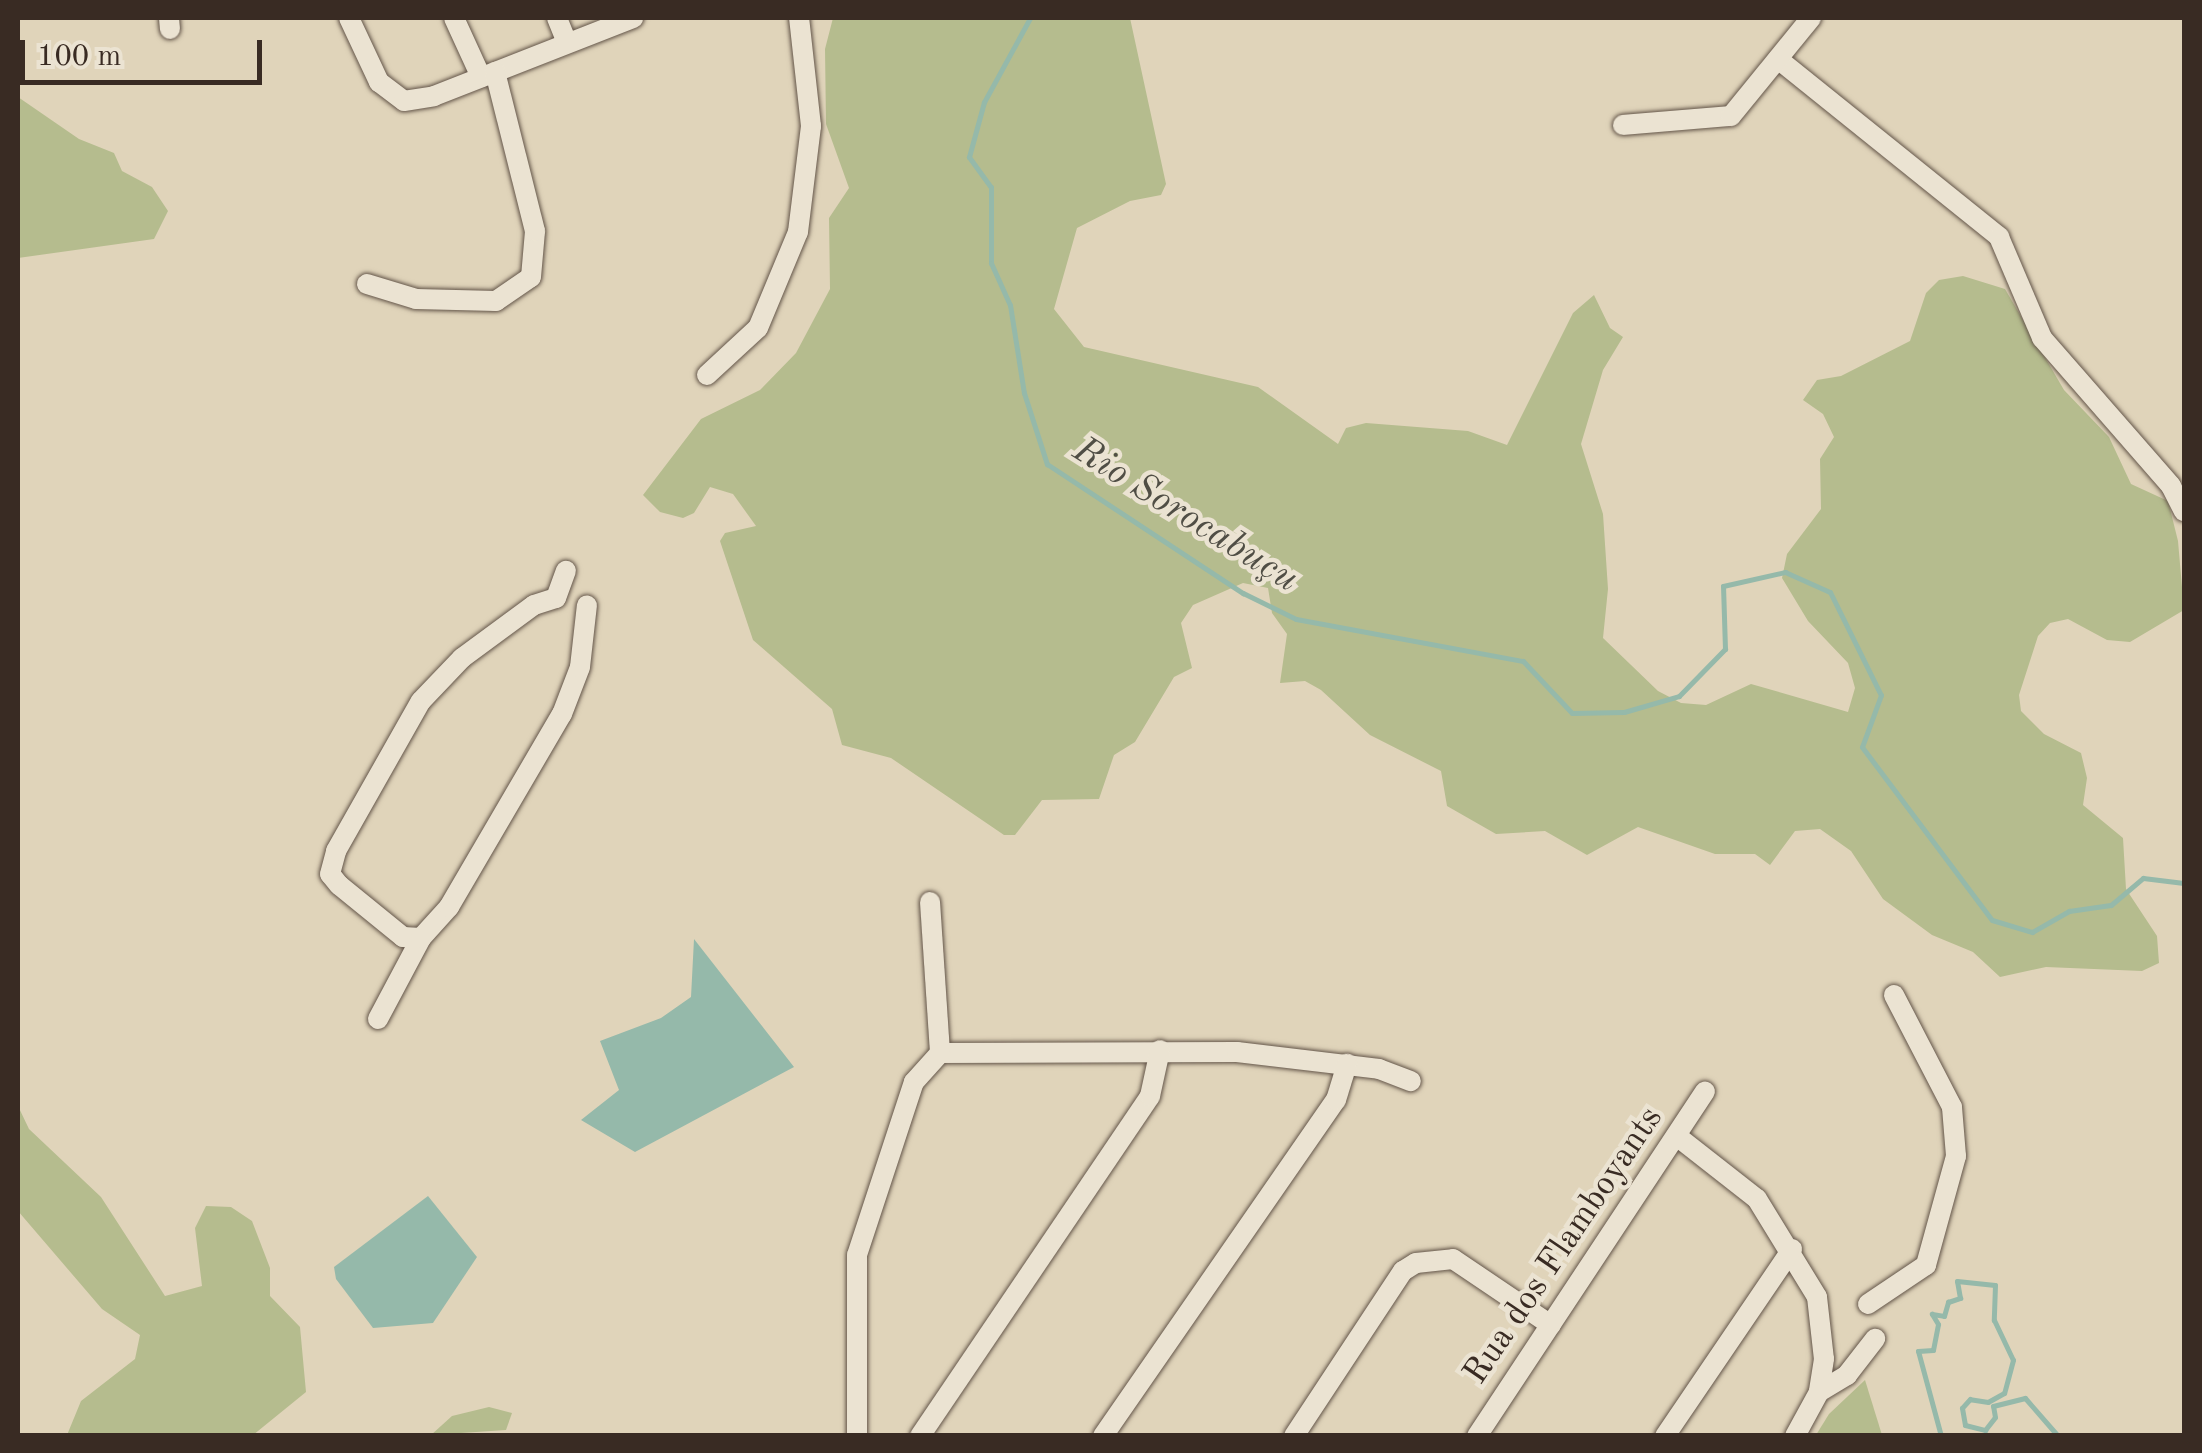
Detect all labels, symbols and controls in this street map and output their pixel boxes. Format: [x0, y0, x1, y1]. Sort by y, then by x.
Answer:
scale bar [25, 20, 268, 82]
text: 100 m [37, 42, 121, 72]
water label: Rio Sorocabuçu [1064, 428, 1306, 604]
street label: Rua dos Flamboyants [1455, 1099, 1673, 1393]

